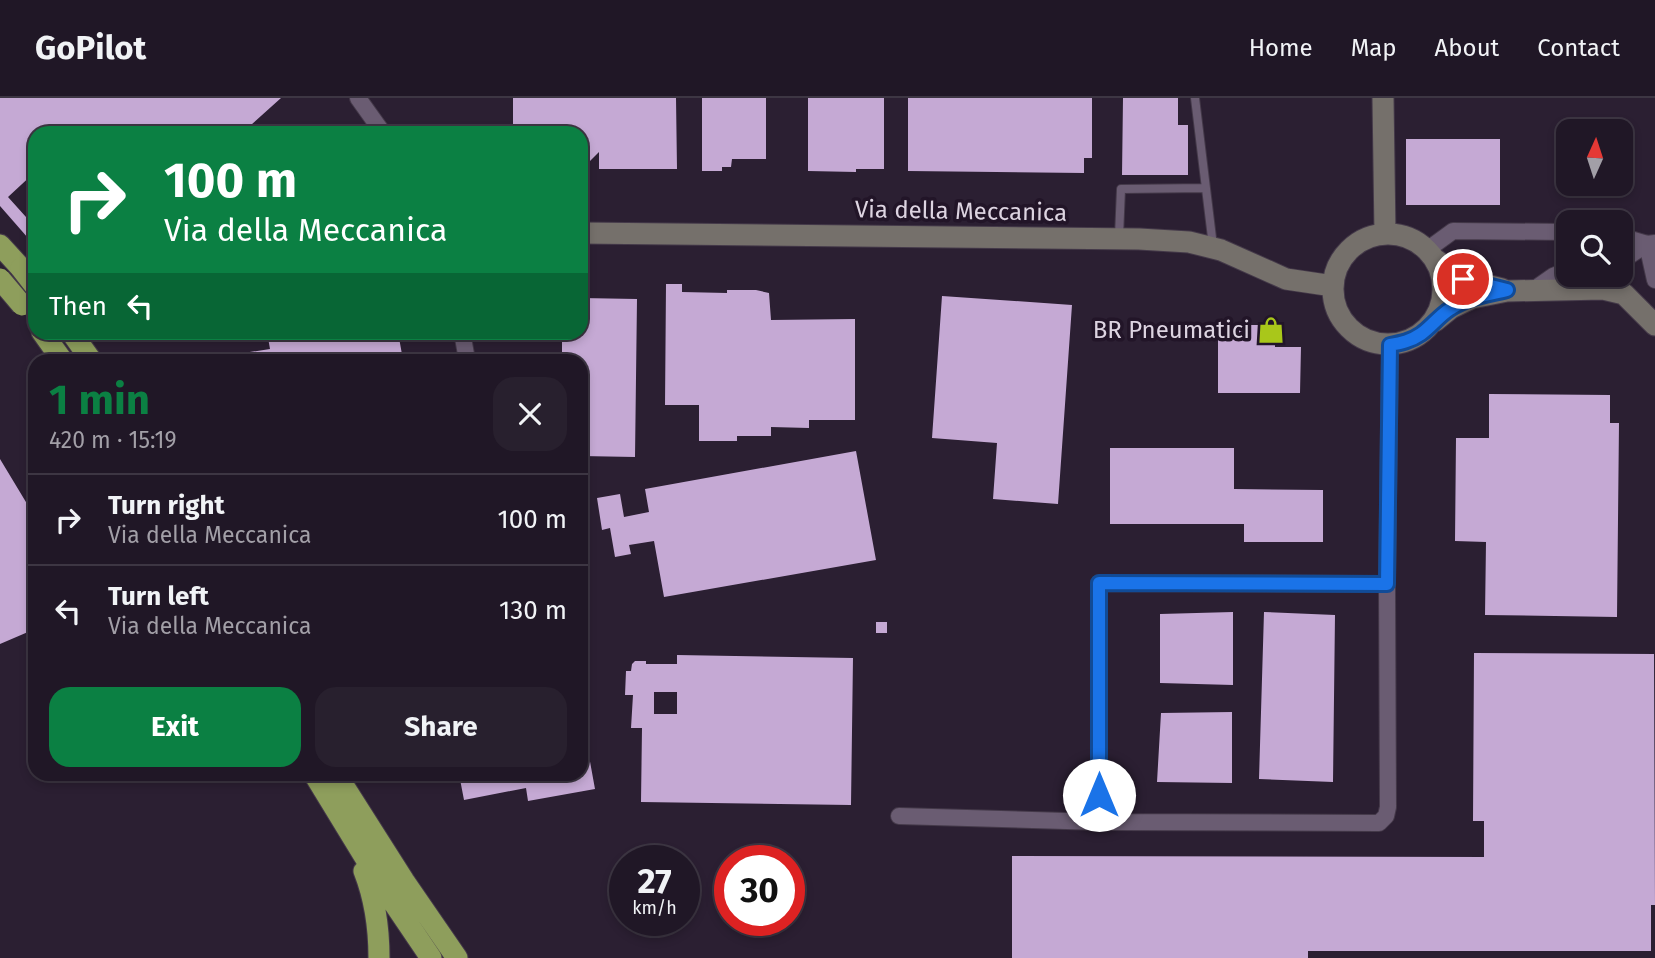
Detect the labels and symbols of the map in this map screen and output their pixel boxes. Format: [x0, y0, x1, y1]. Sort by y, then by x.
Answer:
north arrow [1556, 119, 1633, 196]
street label: Via della Meccanica [855, 195, 1067, 227]
pin [1433, 249, 1493, 309]
shop icon: BR Pneumatici [1256, 315, 1286, 345]
place label: BR Pneumatici [1093, 316, 1250, 344]
position arrow [1062, 758, 1136, 832]
speed limit sign: 30 [714, 845, 805, 936]

